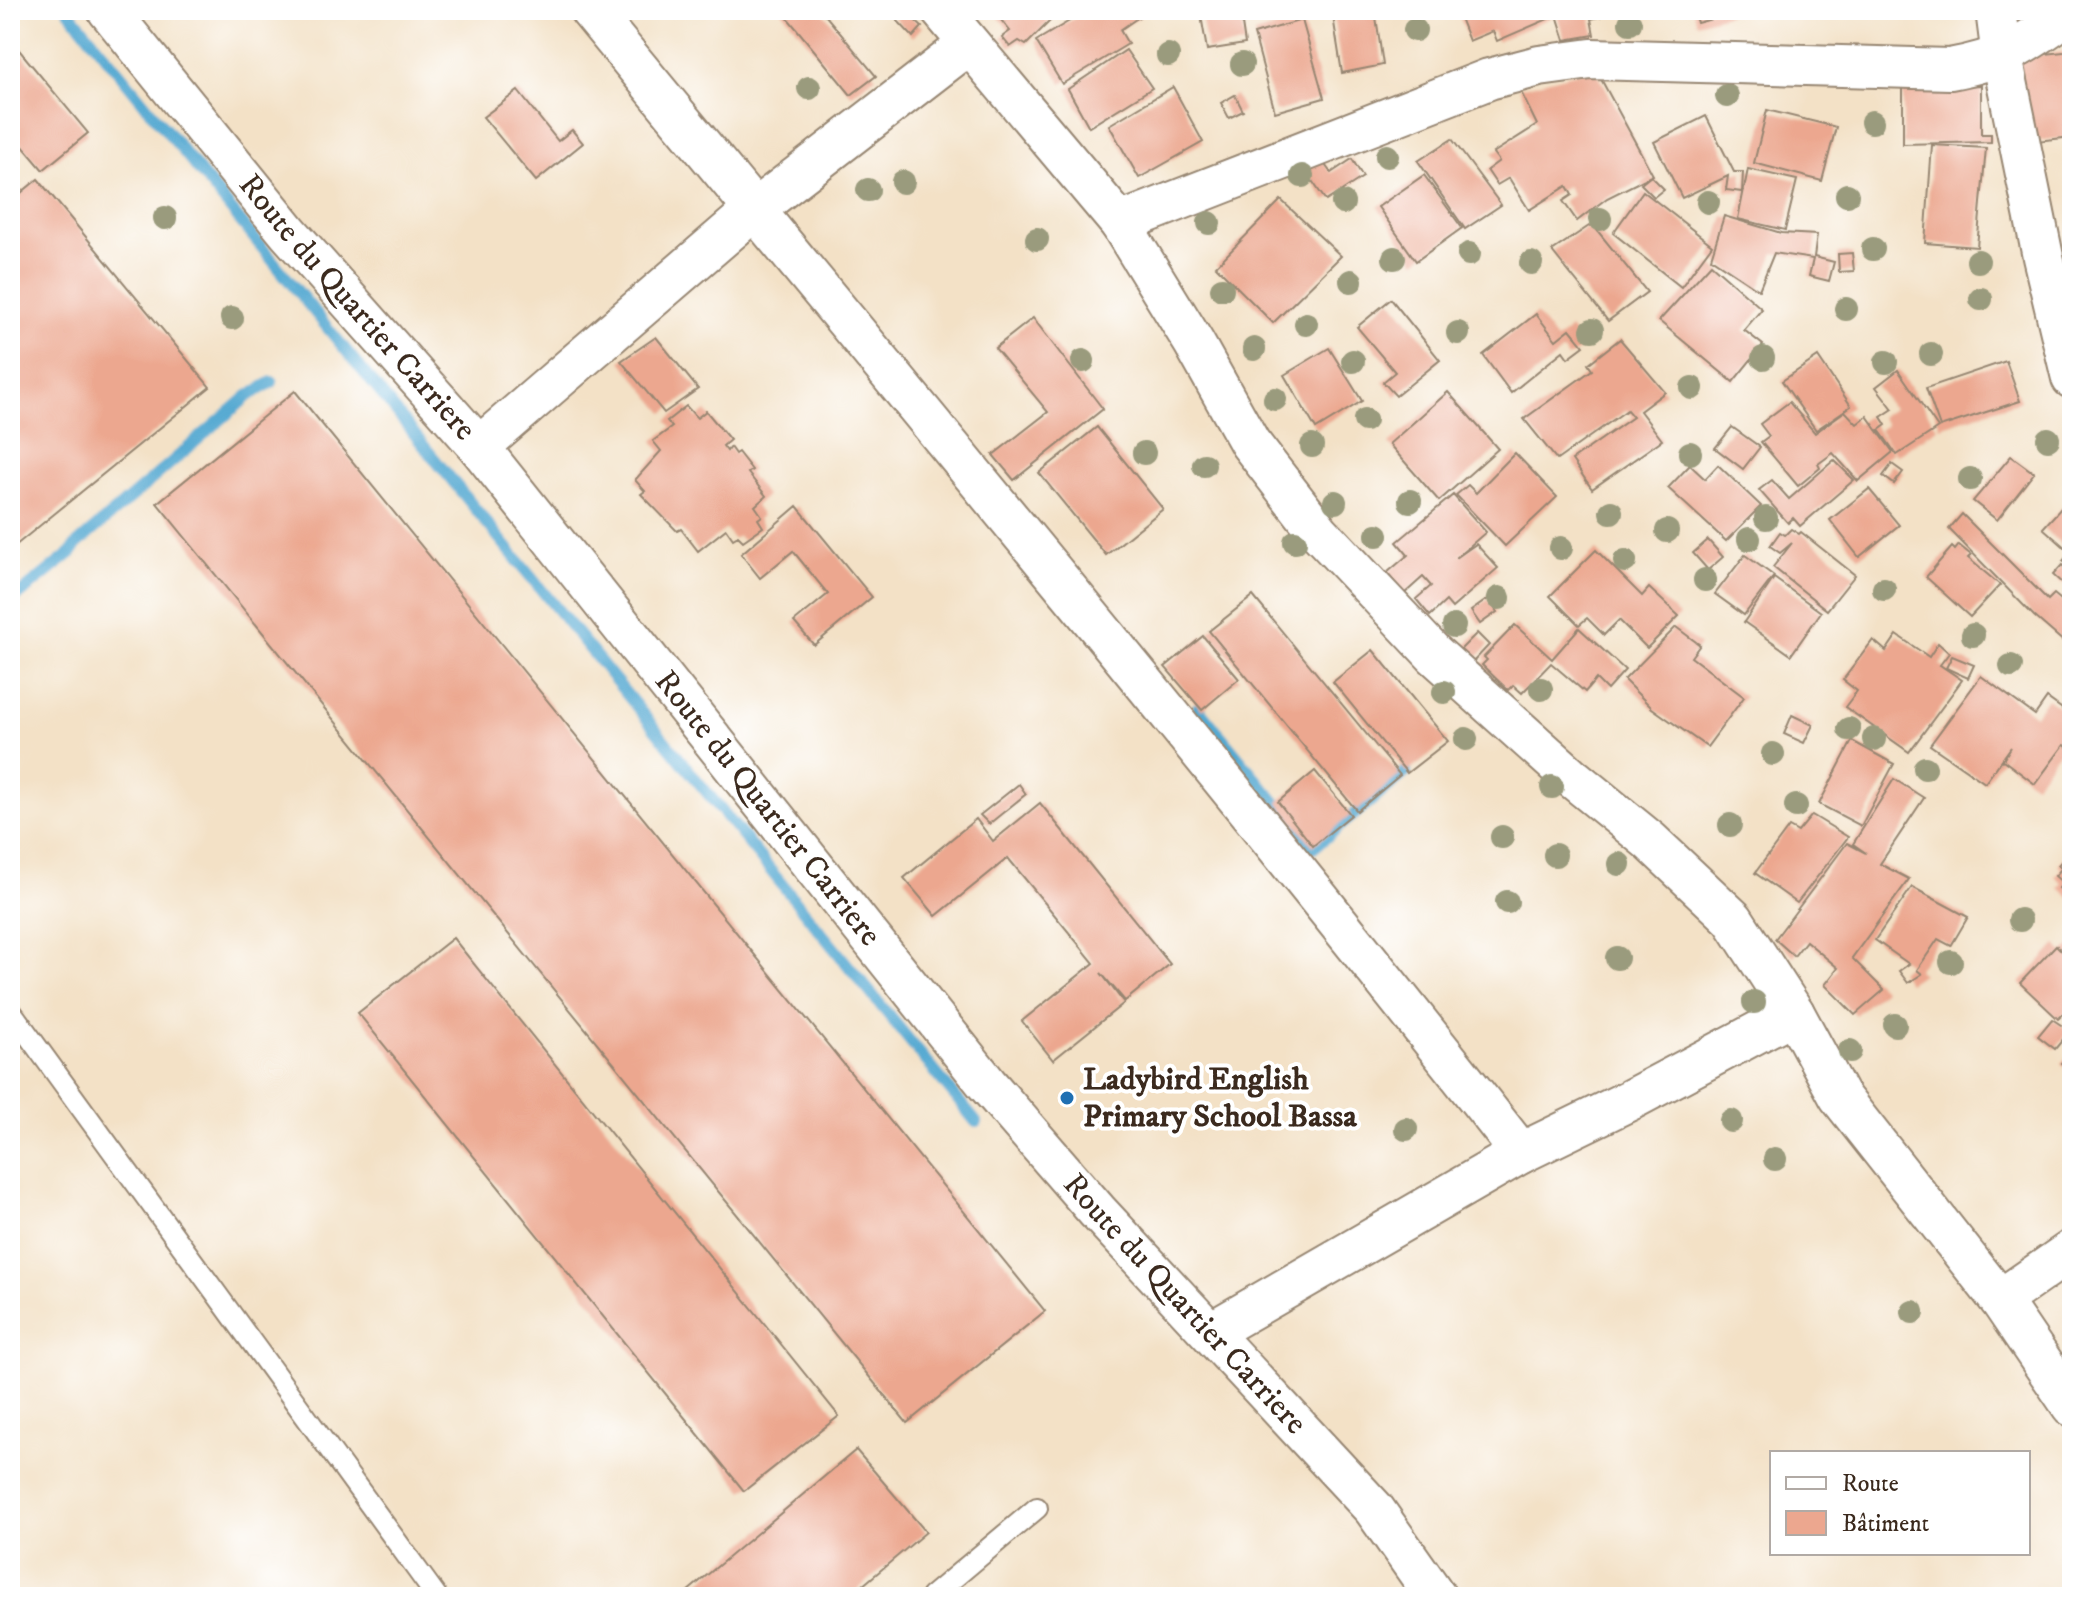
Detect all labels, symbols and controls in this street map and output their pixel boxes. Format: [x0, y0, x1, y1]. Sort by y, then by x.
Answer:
street label: Route du Quartier Carriere [229, 166, 484, 449]
street label: Route du Quartier Carriere [645, 663, 889, 955]
place label: Ladybird English Primary School Bassa [1083, 1060, 1357, 1137]
marker: Ladybird English Primary School Bassa [1058, 1089, 1076, 1107]
street label: Route du Quartier Carriere [1054, 1166, 1315, 1443]
legend [1770, 1451, 2030, 1555]
text: Route [1842, 1469, 1899, 1499]
text: Bâtiment [1842, 1509, 1930, 1539]

